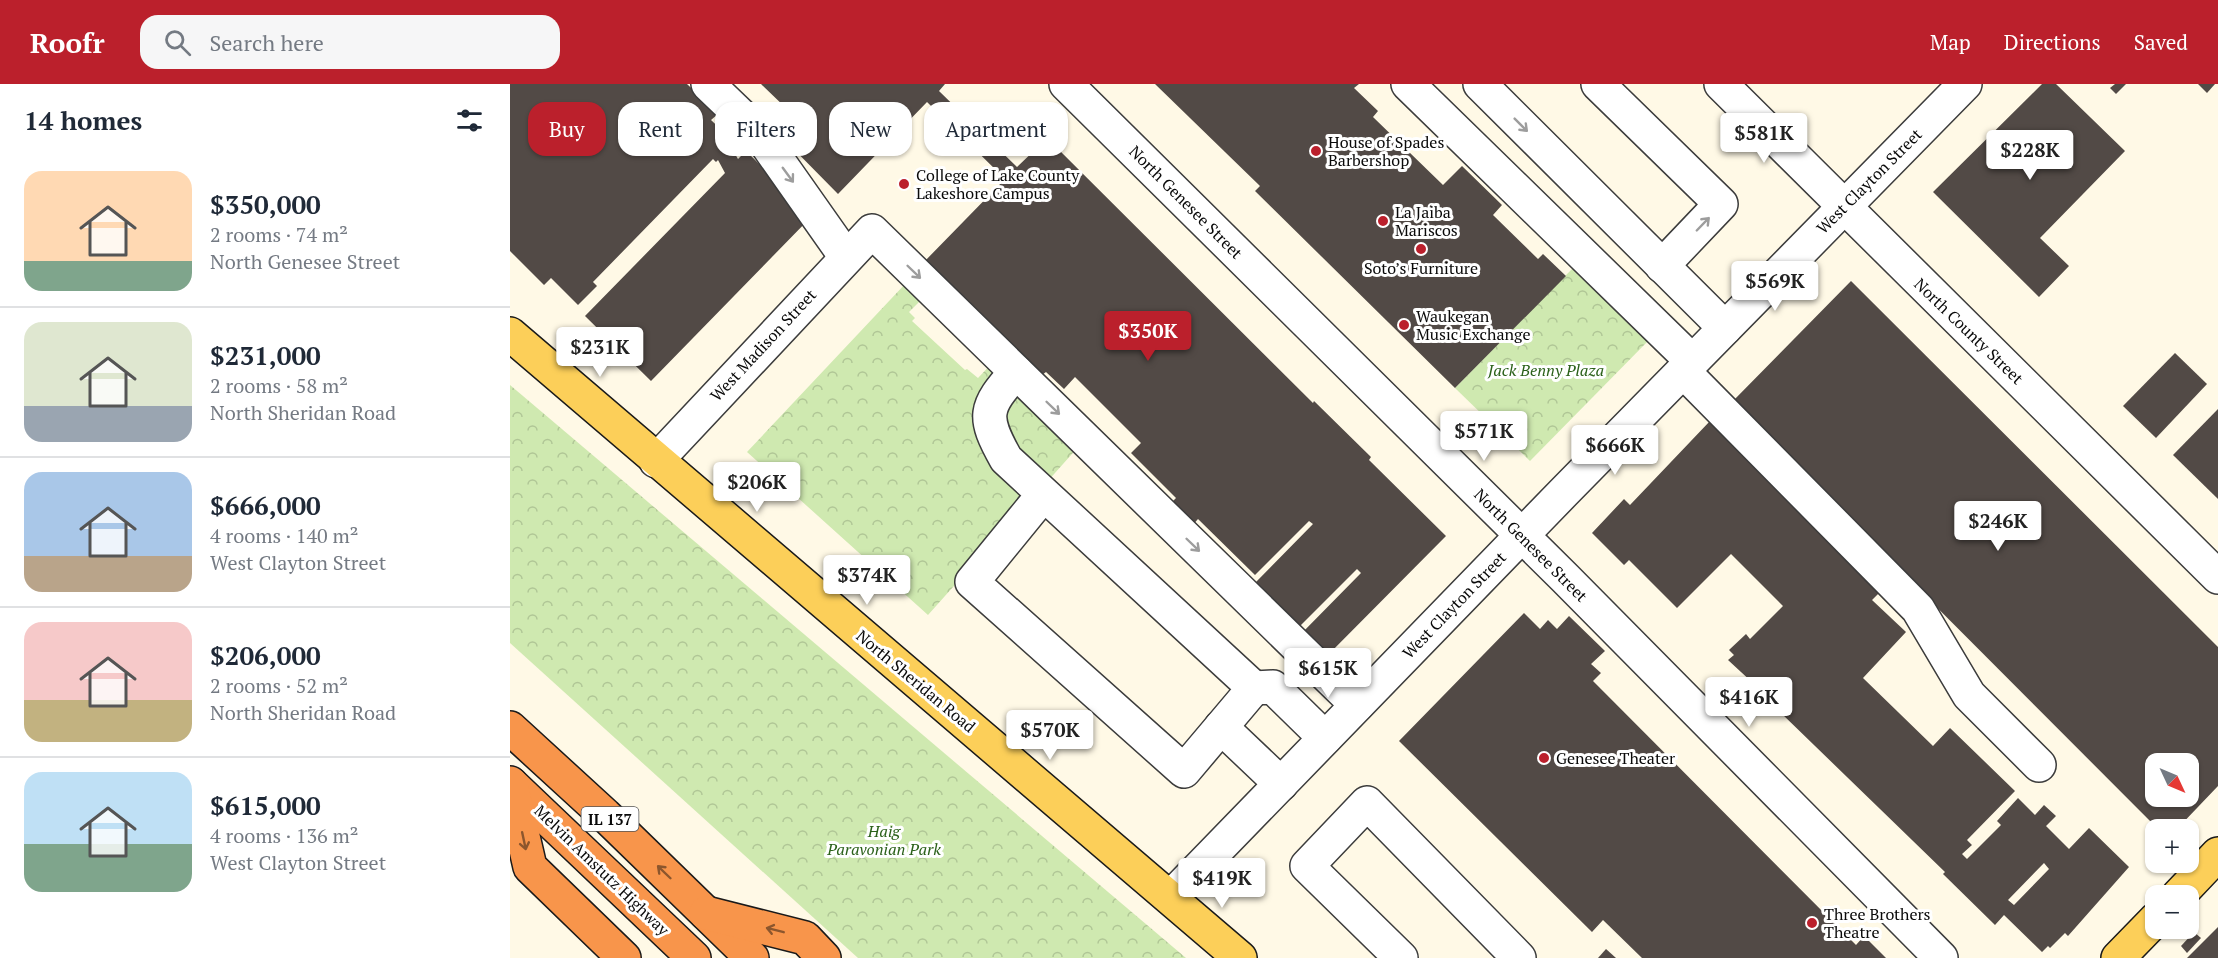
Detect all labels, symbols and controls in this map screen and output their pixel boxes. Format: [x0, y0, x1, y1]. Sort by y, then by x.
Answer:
search box [140, 15, 560, 69]
text: Roofr [30, 24, 104, 61]
icon: search [161, 26, 194, 59]
text: Search here [209, 28, 324, 57]
text: Map [1930, 28, 1971, 56]
text: Directions [2004, 28, 2101, 56]
text: Saved [2134, 28, 2188, 56]
chip: Buy [528, 102, 606, 156]
chip: Rent [618, 102, 703, 156]
chip: Filters [715, 102, 817, 156]
chip: New [829, 102, 912, 156]
chip: Apartment [924, 102, 1068, 156]
text: 14 homes [24, 103, 142, 137]
icon: filters [453, 104, 486, 137]
pin: $581K [1722, 113, 1806, 164]
one-way arrow [1513, 118, 1528, 133]
text: $581K [1734, 119, 1794, 146]
street label: West Clayton Street [1811, 123, 1927, 239]
pin: $228K [1988, 130, 2072, 181]
place label: House of Spades Barbershop [1328, 131, 1444, 171]
text: $228K [2000, 136, 2060, 163]
street label: North Genesee Street [1124, 140, 1248, 264]
marker: House of Spades Barbershop [1309, 144, 1323, 158]
place label: College of Lake County Lakeshore Campus [916, 164, 1080, 204]
one-way arrow [782, 166, 795, 182]
marker: College of Lake County Lakeshore Campus [897, 177, 911, 191]
text: $350,000 [210, 187, 321, 221]
icon: home [72, 195, 144, 267]
place label: La Jaiba Mariscos [1395, 201, 1458, 241]
marker: La Jaiba Mariscos [1376, 214, 1390, 228]
one-way arrow [1695, 217, 1710, 232]
text: 2 rooms · 74 m² [210, 221, 348, 248]
marker: Soto’s Furniture [1414, 242, 1428, 256]
text: North Genesee Street [210, 248, 400, 275]
place label: Soto’s Furniture [1364, 257, 1478, 279]
pin: $569K [1733, 261, 1817, 312]
one-way arrow [906, 265, 921, 279]
text: $569K [1745, 267, 1805, 294]
street label: North County Street [1910, 273, 2028, 389]
street label: West Madison Street [705, 284, 821, 406]
place label: Waukegan Music Exchange [1416, 305, 1530, 345]
pin: $350K [1106, 311, 1190, 362]
text: $350K [1118, 317, 1178, 344]
marker: Waukegan Music Exchange [1397, 318, 1411, 332]
pin: $231K [558, 327, 642, 378]
text: $231K [570, 333, 630, 360]
text: $231,000 [210, 338, 321, 372]
icon: home [72, 346, 144, 418]
park label: Jack Benny Plaza [1487, 359, 1604, 381]
text: 2 rooms · 58 m² [210, 372, 348, 399]
text: North Sheridan Road [210, 399, 396, 426]
one-way arrow [1046, 401, 1061, 416]
pin: $571K [1442, 411, 1526, 462]
text: $571K [1454, 417, 1514, 444]
pin: $666K [1573, 425, 1657, 476]
text: $666K [1585, 431, 1645, 458]
pin: $206K [715, 462, 799, 513]
text: $206K [727, 468, 787, 495]
street label: North Genesee Street [1469, 483, 1593, 607]
text: $666,000 [210, 488, 321, 522]
icon: home [72, 496, 144, 568]
pin: $246K [1956, 501, 2040, 552]
text: $246K [1968, 507, 2028, 534]
text: 4 rooms · 140 m² [210, 522, 358, 549]
one-way arrow [1185, 537, 1200, 552]
street label: West Clayton Street [1397, 547, 1511, 663]
text: West Clayton Street [210, 549, 386, 576]
pin: $374K [825, 555, 909, 606]
text: $374K [837, 561, 897, 588]
street label: North Sheridan Road [852, 625, 980, 737]
text: $206,000 [210, 638, 321, 672]
icon: home [72, 646, 144, 718]
pin: $615K [1286, 648, 1370, 699]
text: $615K [1298, 654, 1358, 681]
text: 2 rooms · 52 m² [210, 672, 348, 699]
pin: $416K [1707, 677, 1791, 728]
text: $416K [1719, 683, 1779, 710]
text: North Sheridan Road [210, 699, 396, 726]
pin: $570K [1008, 710, 1092, 761]
text: $570K [1020, 716, 1080, 743]
place label: Genesee Theater [1556, 747, 1676, 769]
marker: Genesee Theater [1537, 751, 1551, 765]
north arrow [2145, 753, 2199, 807]
map controls [2145, 753, 2199, 939]
text: $615,000 [210, 788, 321, 822]
icon: home [72, 796, 144, 868]
street label: Melvin Amstutz Highway [530, 800, 675, 941]
road number: IL 137 [582, 807, 638, 831]
button: + [2145, 819, 2199, 873]
park label: Haig Paravonian Park [826, 820, 941, 860]
text: 4 rooms · 136 m² [210, 822, 358, 849]
one-way arrow [519, 831, 530, 850]
text: West Clayton Street [210, 849, 386, 876]
pin: $419K [1180, 858, 1264, 909]
text: $419K [1192, 864, 1252, 891]
one-way arrow [657, 865, 672, 880]
button: − [2145, 885, 2199, 939]
place label: Three Brothers Theatre [1824, 903, 1931, 943]
marker: Three Brothers Theatre [1805, 916, 1819, 930]
one-way arrow [766, 924, 785, 936]

